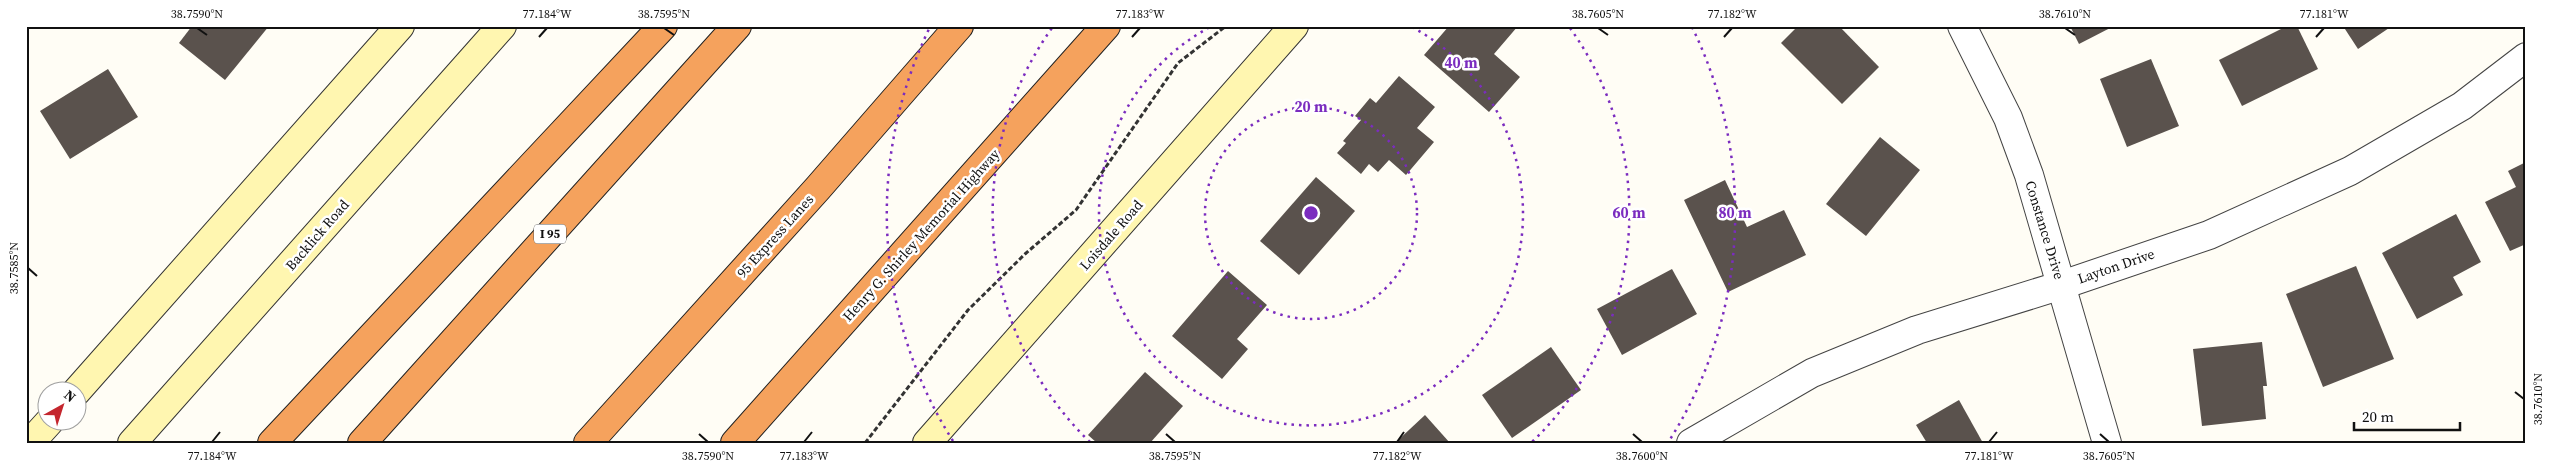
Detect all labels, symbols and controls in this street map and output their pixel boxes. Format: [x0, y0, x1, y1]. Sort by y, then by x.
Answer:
text: 38.7590°N [171, 6, 223, 22]
text: 77.184°W [522, 6, 572, 22]
text: 38.7595°N [638, 6, 690, 22]
text: 77.183°W [1115, 6, 1165, 22]
text: 38.7605°N [1572, 6, 1624, 22]
text: 77.182°W [1707, 6, 1757, 22]
text: 38.7610°N [2039, 6, 2091, 22]
text: 77.181°W [2299, 6, 2349, 22]
text: 40 m [1444, 52, 1478, 73]
text: 20 m [1294, 96, 1328, 117]
street label: Henry G. Shirley Memorial Highway [838, 144, 1005, 326]
street label: Constance Drive [2021, 178, 2069, 282]
street label: 95 Express Lanes [732, 190, 818, 282]
street label: Backlick Road [281, 195, 353, 275]
street label: Loisdale Road [1075, 195, 1147, 275]
text: 60 m [1612, 202, 1646, 223]
text: 80 m [1718, 202, 1752, 223]
centre of rings [1302, 204, 1320, 222]
road number: I 95 [534, 224, 566, 243]
text: 38.7585°N [6, 242, 22, 294]
street label: Layton Drive [2075, 243, 2157, 289]
text: 38.7610°N [2530, 373, 2546, 425]
north arrow [38, 382, 88, 432]
text: N [60, 385, 80, 407]
scale bar [2354, 399, 2461, 431]
text: 20 m [2362, 406, 2394, 427]
text: 77.184°W [187, 448, 237, 464]
text: 38.7590°N [682, 448, 734, 464]
text: 77.183°W [779, 448, 829, 464]
text: 38.7595°N [1149, 448, 1201, 464]
text: 77.182°W [1372, 448, 1422, 464]
text: 38.7600°N [1616, 448, 1668, 464]
text: 77.181°W [1964, 448, 2014, 464]
text: 38.7605°N [2083, 448, 2135, 464]

